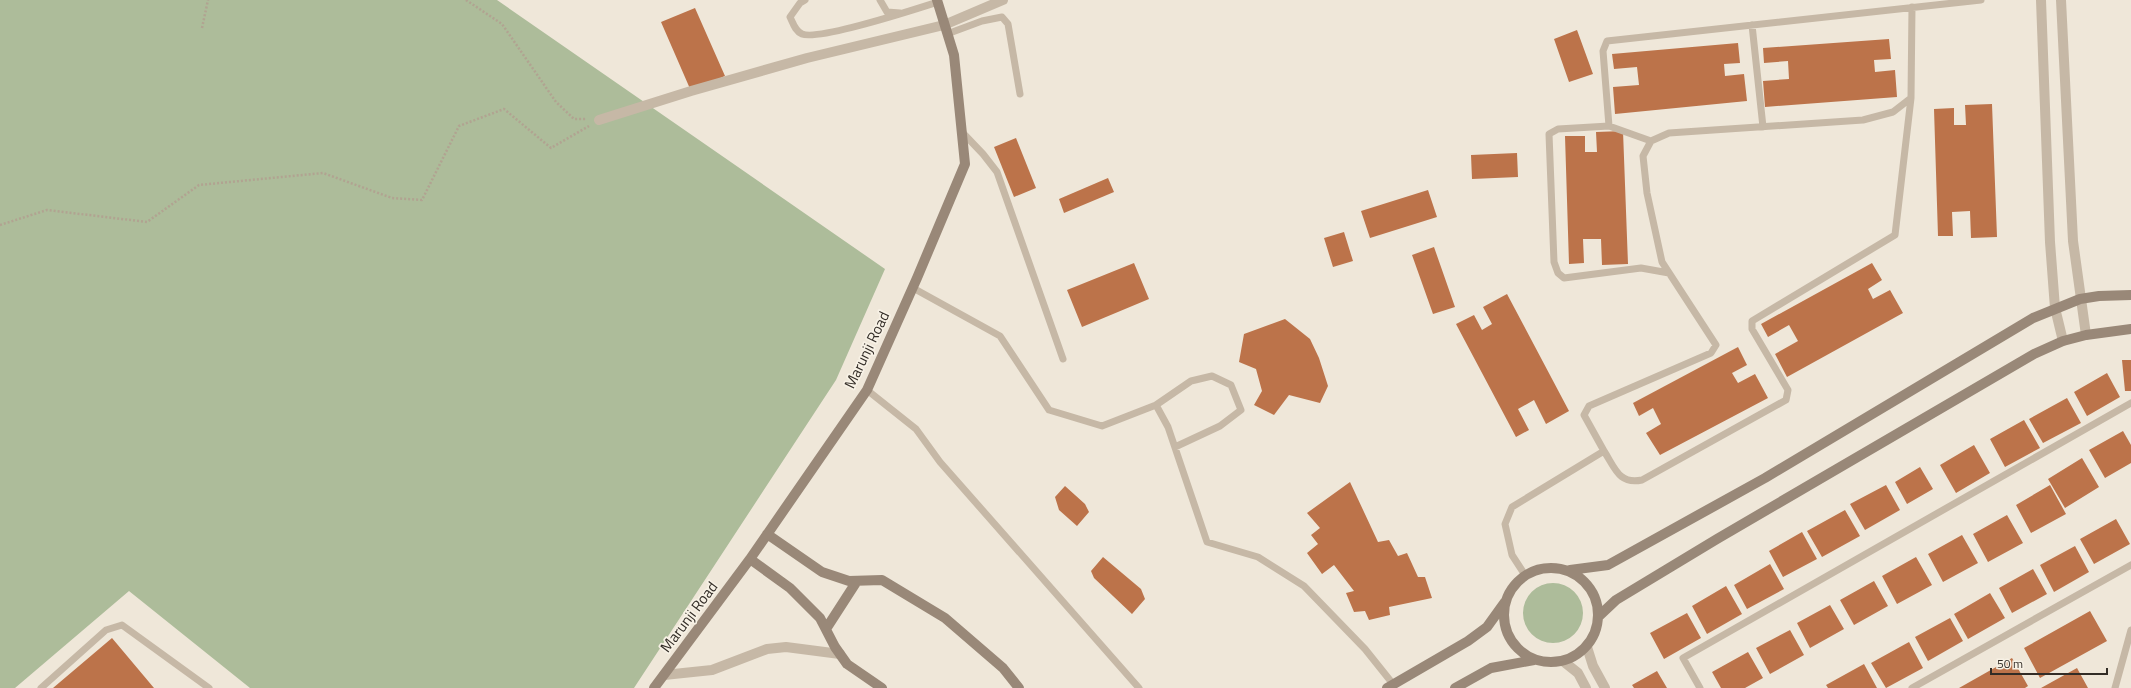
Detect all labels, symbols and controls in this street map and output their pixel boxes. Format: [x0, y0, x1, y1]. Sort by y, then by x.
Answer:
street label: Marunji Road [838, 307, 895, 392]
street label: Marunji Road [654, 576, 723, 657]
scale bar [1991, 650, 2107, 676]
text: 50 m [1997, 654, 2023, 673]

